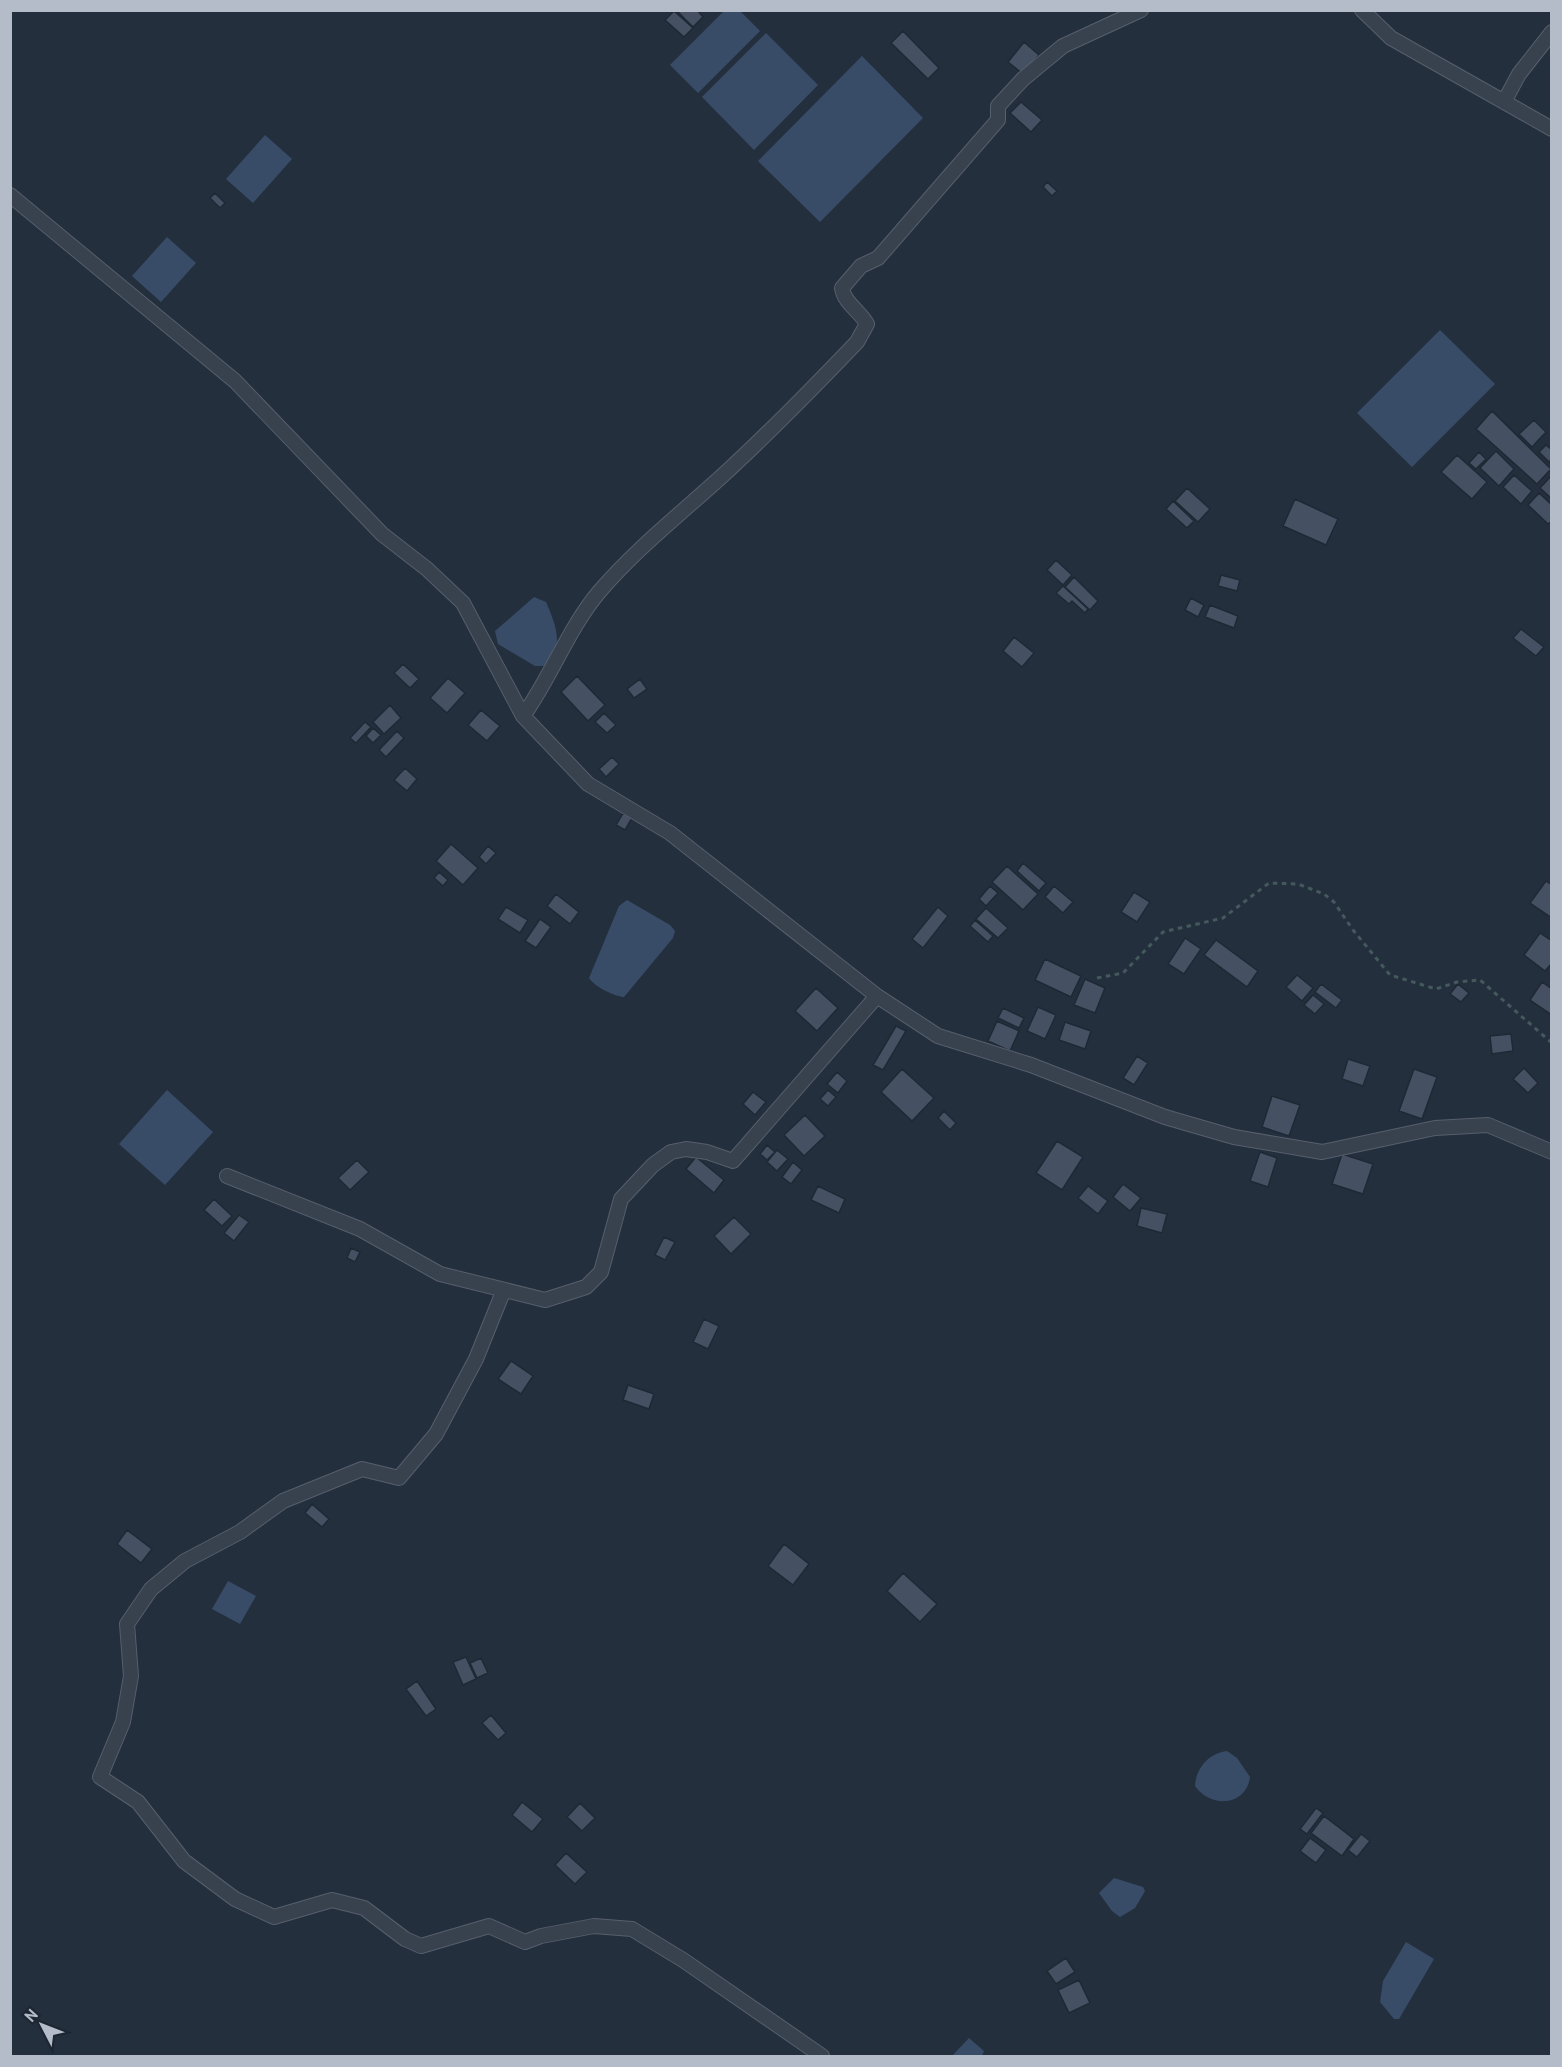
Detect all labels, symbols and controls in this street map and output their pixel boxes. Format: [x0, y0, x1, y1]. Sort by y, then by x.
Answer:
north arrow [12, 1995, 72, 2055]
text: N [20, 2004, 42, 2026]

